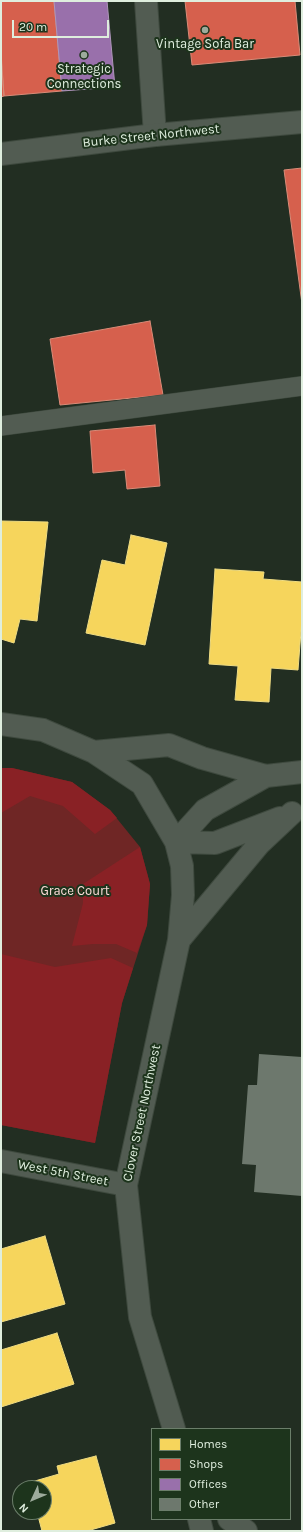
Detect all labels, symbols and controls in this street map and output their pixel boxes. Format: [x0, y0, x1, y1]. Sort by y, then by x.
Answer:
scale bar [14, 12, 111, 38]
text: 20 m [19, 20, 47, 34]
marker: Vintage Sofa Bar [200, 25, 210, 35]
place label: Vintage Sofa Bar [156, 36, 254, 52]
marker: Strategic Connections [79, 50, 89, 60]
place label: Strategic Connections [47, 61, 121, 92]
street label: Burke Street Northwest [82, 121, 220, 151]
park label: Grace Court [40, 883, 110, 899]
street label: Clover Street Northwest [120, 1043, 164, 1183]
street label: West 5th Street [17, 1157, 109, 1189]
legend [151, 1428, 291, 1520]
text: Homes [189, 1437, 227, 1451]
text: Shops [189, 1457, 223, 1471]
text: Offices [189, 1477, 227, 1491]
north arrow [12, 1480, 52, 1520]
text: Other [189, 1497, 219, 1511]
text: N [16, 1501, 31, 1515]

